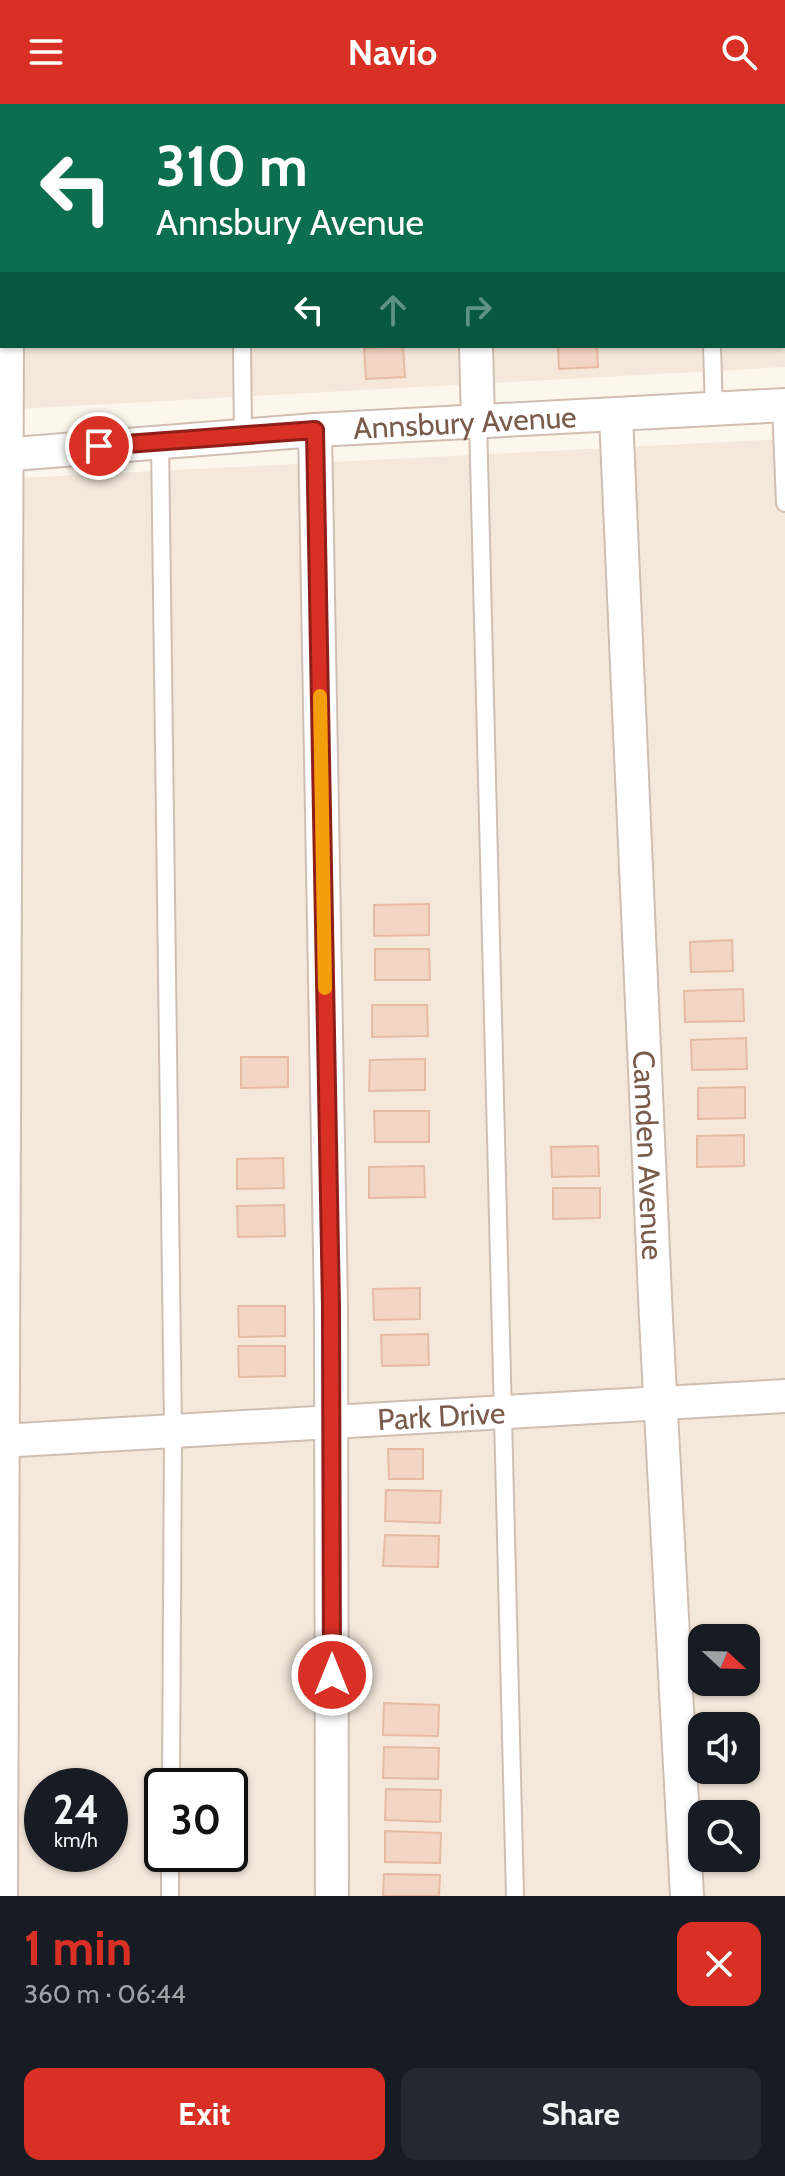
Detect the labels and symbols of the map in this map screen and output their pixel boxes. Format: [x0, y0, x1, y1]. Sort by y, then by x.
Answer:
street label: Annsbury Avenue [352, 398, 577, 446]
pin [65, 412, 133, 480]
street label: Camden Avenue [626, 1050, 672, 1261]
street label: Park Drive [376, 1394, 506, 1438]
north arrow [688, 1624, 760, 1696]
position arrow [290, 1633, 374, 1717]
speed limit sign: 30 [144, 1768, 248, 1872]

